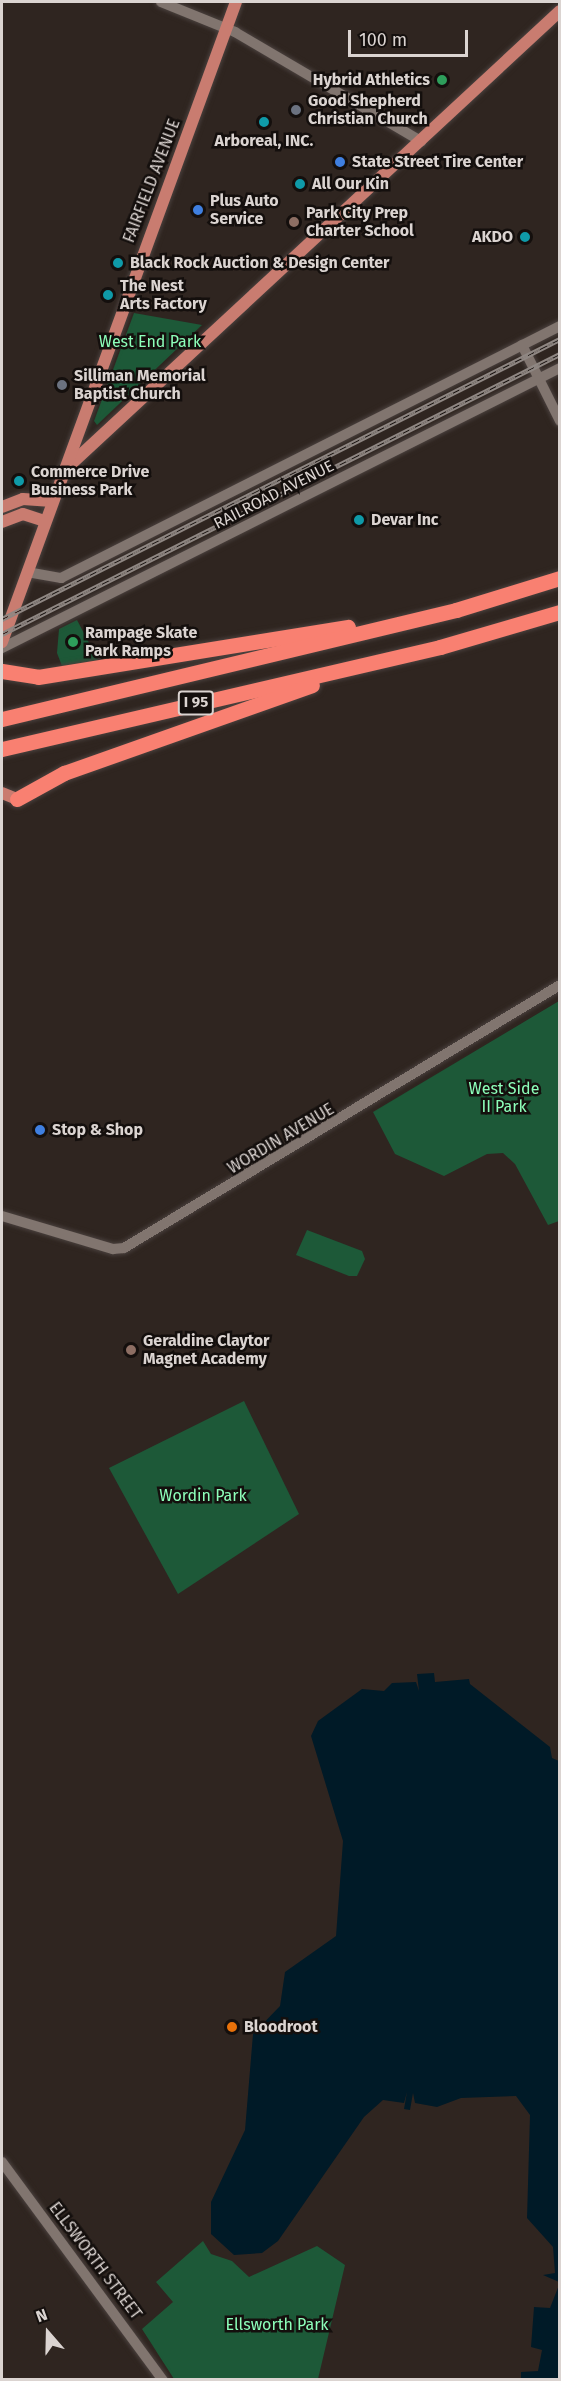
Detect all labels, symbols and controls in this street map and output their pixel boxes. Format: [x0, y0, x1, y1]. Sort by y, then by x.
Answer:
scale bar [351, 18, 471, 56]
text: 100 m [359, 29, 407, 51]
place label: Hybrid Athletics [313, 70, 430, 90]
marker: Hybrid Athletics [435, 73, 449, 87]
place label: Good Shepherd Christian Church [308, 91, 428, 129]
marker: Good Shepherd Christian Church [289, 103, 303, 117]
marker: Arboreal, INC. [257, 115, 271, 129]
street label: FAIRFIELD AVENUE [120, 117, 184, 245]
place label: Arboreal, INC. [215, 131, 313, 151]
place label: State Street Tire Center [352, 152, 523, 172]
marker: State Street Tire Center [333, 155, 347, 169]
place label: All Our Kin [312, 174, 389, 194]
marker: All Our Kin [293, 177, 307, 191]
place label: Plus Auto Service [210, 191, 279, 229]
marker: Plus Auto Service [191, 203, 205, 217]
place label: Park City Prep Charter School [306, 203, 414, 241]
marker: Park City Prep Charter School [287, 215, 301, 229]
place label: AKDO [472, 227, 513, 247]
marker: AKDO [518, 230, 532, 244]
place label: Black Rock Auction & Design Center [130, 253, 390, 273]
marker: Black Rock Auction & Design Center [111, 256, 125, 270]
place label: The Nest Arts Factory [120, 276, 207, 314]
marker: The Nest Arts Factory [101, 288, 115, 302]
park label: West End Park [99, 332, 201, 352]
place label: Silliman Memorial Baptist Church [74, 366, 206, 404]
marker: Silliman Memorial Baptist Church [55, 378, 69, 392]
street label: RAILROAD AVENUE [211, 456, 337, 534]
place label: Commerce Drive Business Park [31, 462, 149, 500]
marker: Commerce Drive Business Park [12, 474, 26, 488]
place label: Devar Inc [371, 510, 439, 530]
marker: Devar Inc [352, 513, 366, 527]
place label: Rampage Skate Park Ramps [85, 623, 197, 661]
marker: Rampage Skate Park Ramps [66, 635, 80, 649]
road number: I 95 [176, 691, 216, 715]
park label: West Side II Park [469, 1079, 539, 1117]
street label: WORDIN AVENUE [224, 1100, 338, 1178]
place label: Stop & Shop [52, 1120, 143, 1140]
marker: Stop & Shop [33, 1123, 47, 1137]
place label: Geraldine Claytor Magnet Academy [143, 1331, 269, 1369]
marker: Geraldine Claytor Magnet Academy [124, 1343, 138, 1357]
park label: Wordin Park [159, 1486, 247, 1506]
place label: Bloodroot [244, 2017, 318, 2037]
marker: Bloodroot [225, 2020, 239, 2034]
street label: ELLSWORTH STREET [45, 2199, 145, 2323]
north arrow [18, 2303, 78, 2363]
text: N [33, 2305, 50, 2326]
park label: Ellsworth Park [225, 2315, 329, 2335]

